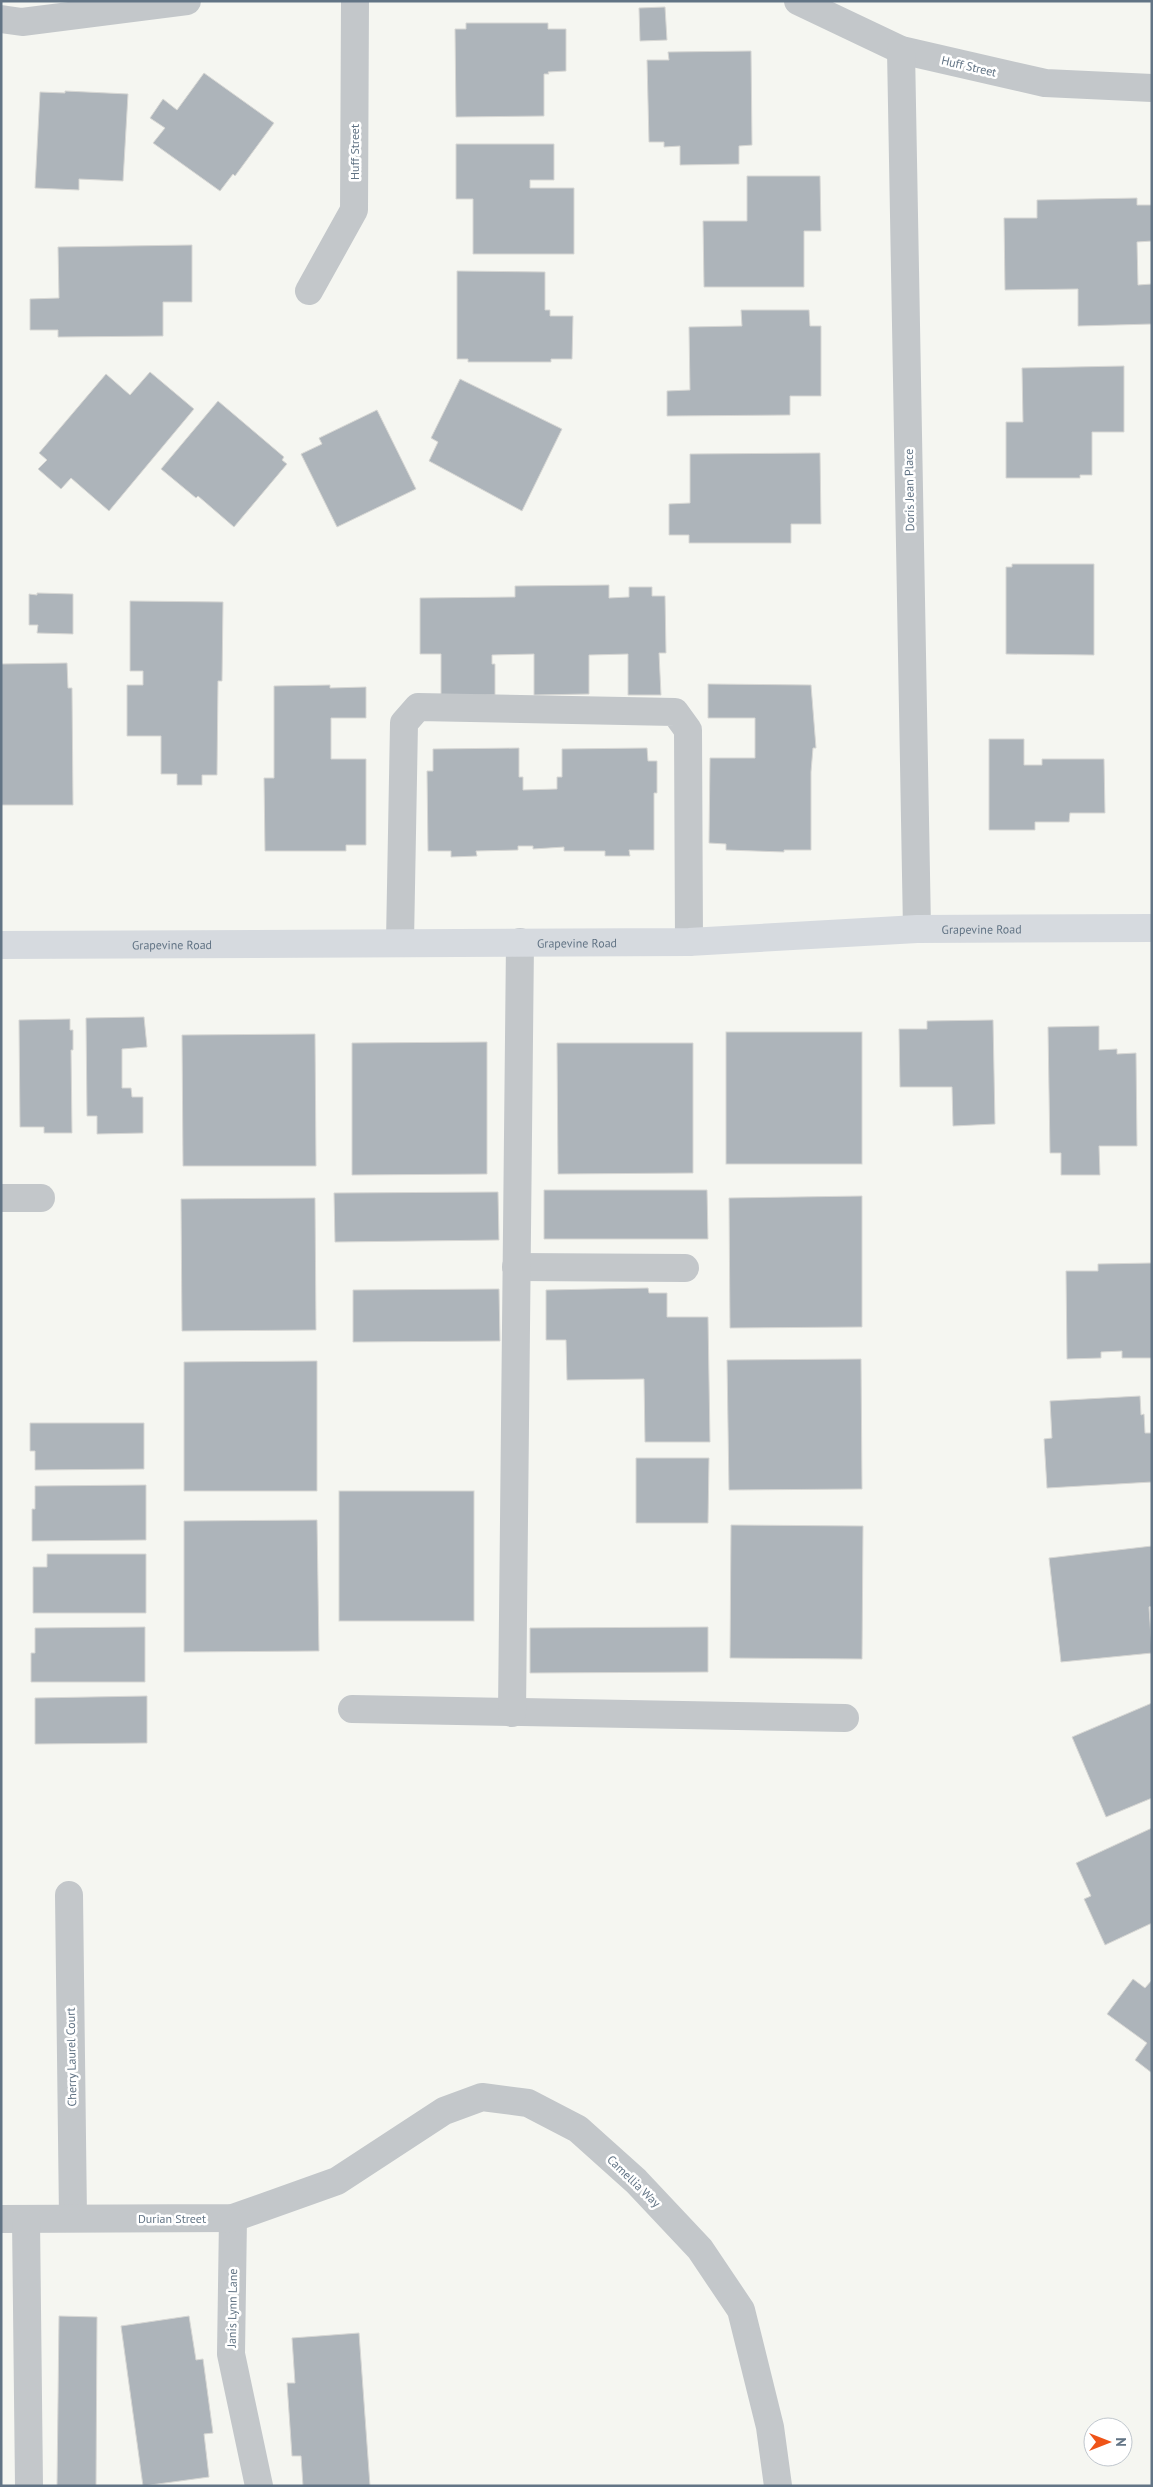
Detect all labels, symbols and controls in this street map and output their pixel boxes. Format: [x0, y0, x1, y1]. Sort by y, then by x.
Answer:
street label: Huff Street [940, 52, 998, 80]
street label: Huff Street [347, 124, 362, 180]
street label: Doris Jean Place [901, 449, 917, 531]
street label: Grapevine Road [942, 921, 1022, 936]
street label: Grapevine Road [537, 935, 617, 950]
street label: Grapevine Road [132, 937, 212, 952]
street label: Cherry Laurel Court [63, 2007, 79, 2107]
street label: Camellia Way [604, 2152, 664, 2210]
street label: Durian Street [138, 2211, 206, 2226]
street label: Janis Lynn Lane [224, 2268, 240, 2349]
north arrow [1083, 2417, 1133, 2467]
text: N [1112, 2437, 1130, 2447]

